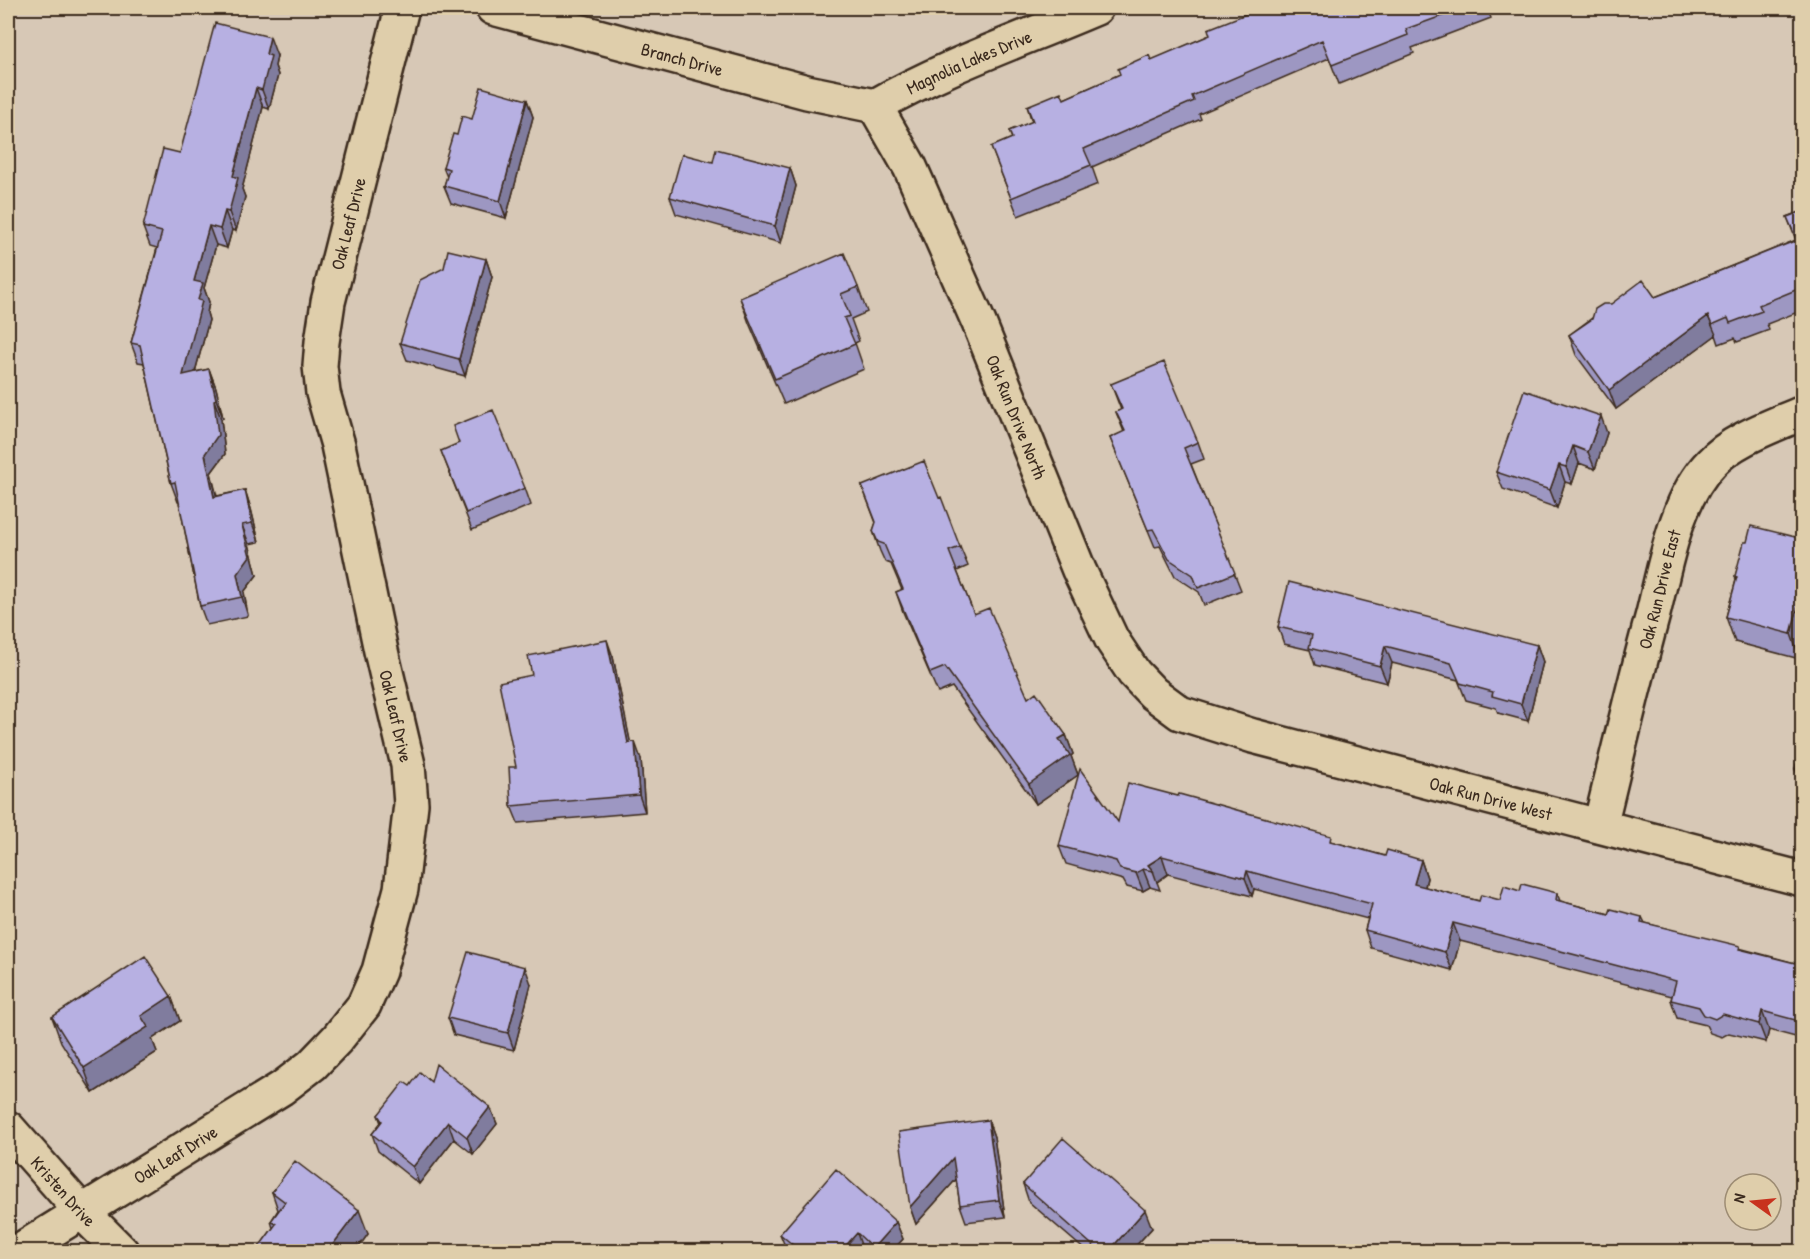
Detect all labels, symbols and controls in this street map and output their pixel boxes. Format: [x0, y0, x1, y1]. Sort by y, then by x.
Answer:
street label: Magnolia Lakes Drive [902, 23, 1035, 100]
street label: Branch Drive [639, 36, 726, 82]
street label: Oak Leaf Drive [324, 175, 371, 272]
street label: Oak Run Drive North [981, 351, 1053, 483]
street label: Oak Run Drive East [1632, 525, 1687, 652]
street label: Oak Leaf Drive [373, 667, 419, 765]
street label: Oak Run Drive West [1427, 770, 1556, 826]
street label: Oak Leaf Drive [129, 1119, 222, 1190]
street label: Kristen Drive [25, 1150, 102, 1232]
north arrow [1723, 1172, 1783, 1232]
text: N [1727, 1191, 1750, 1205]

